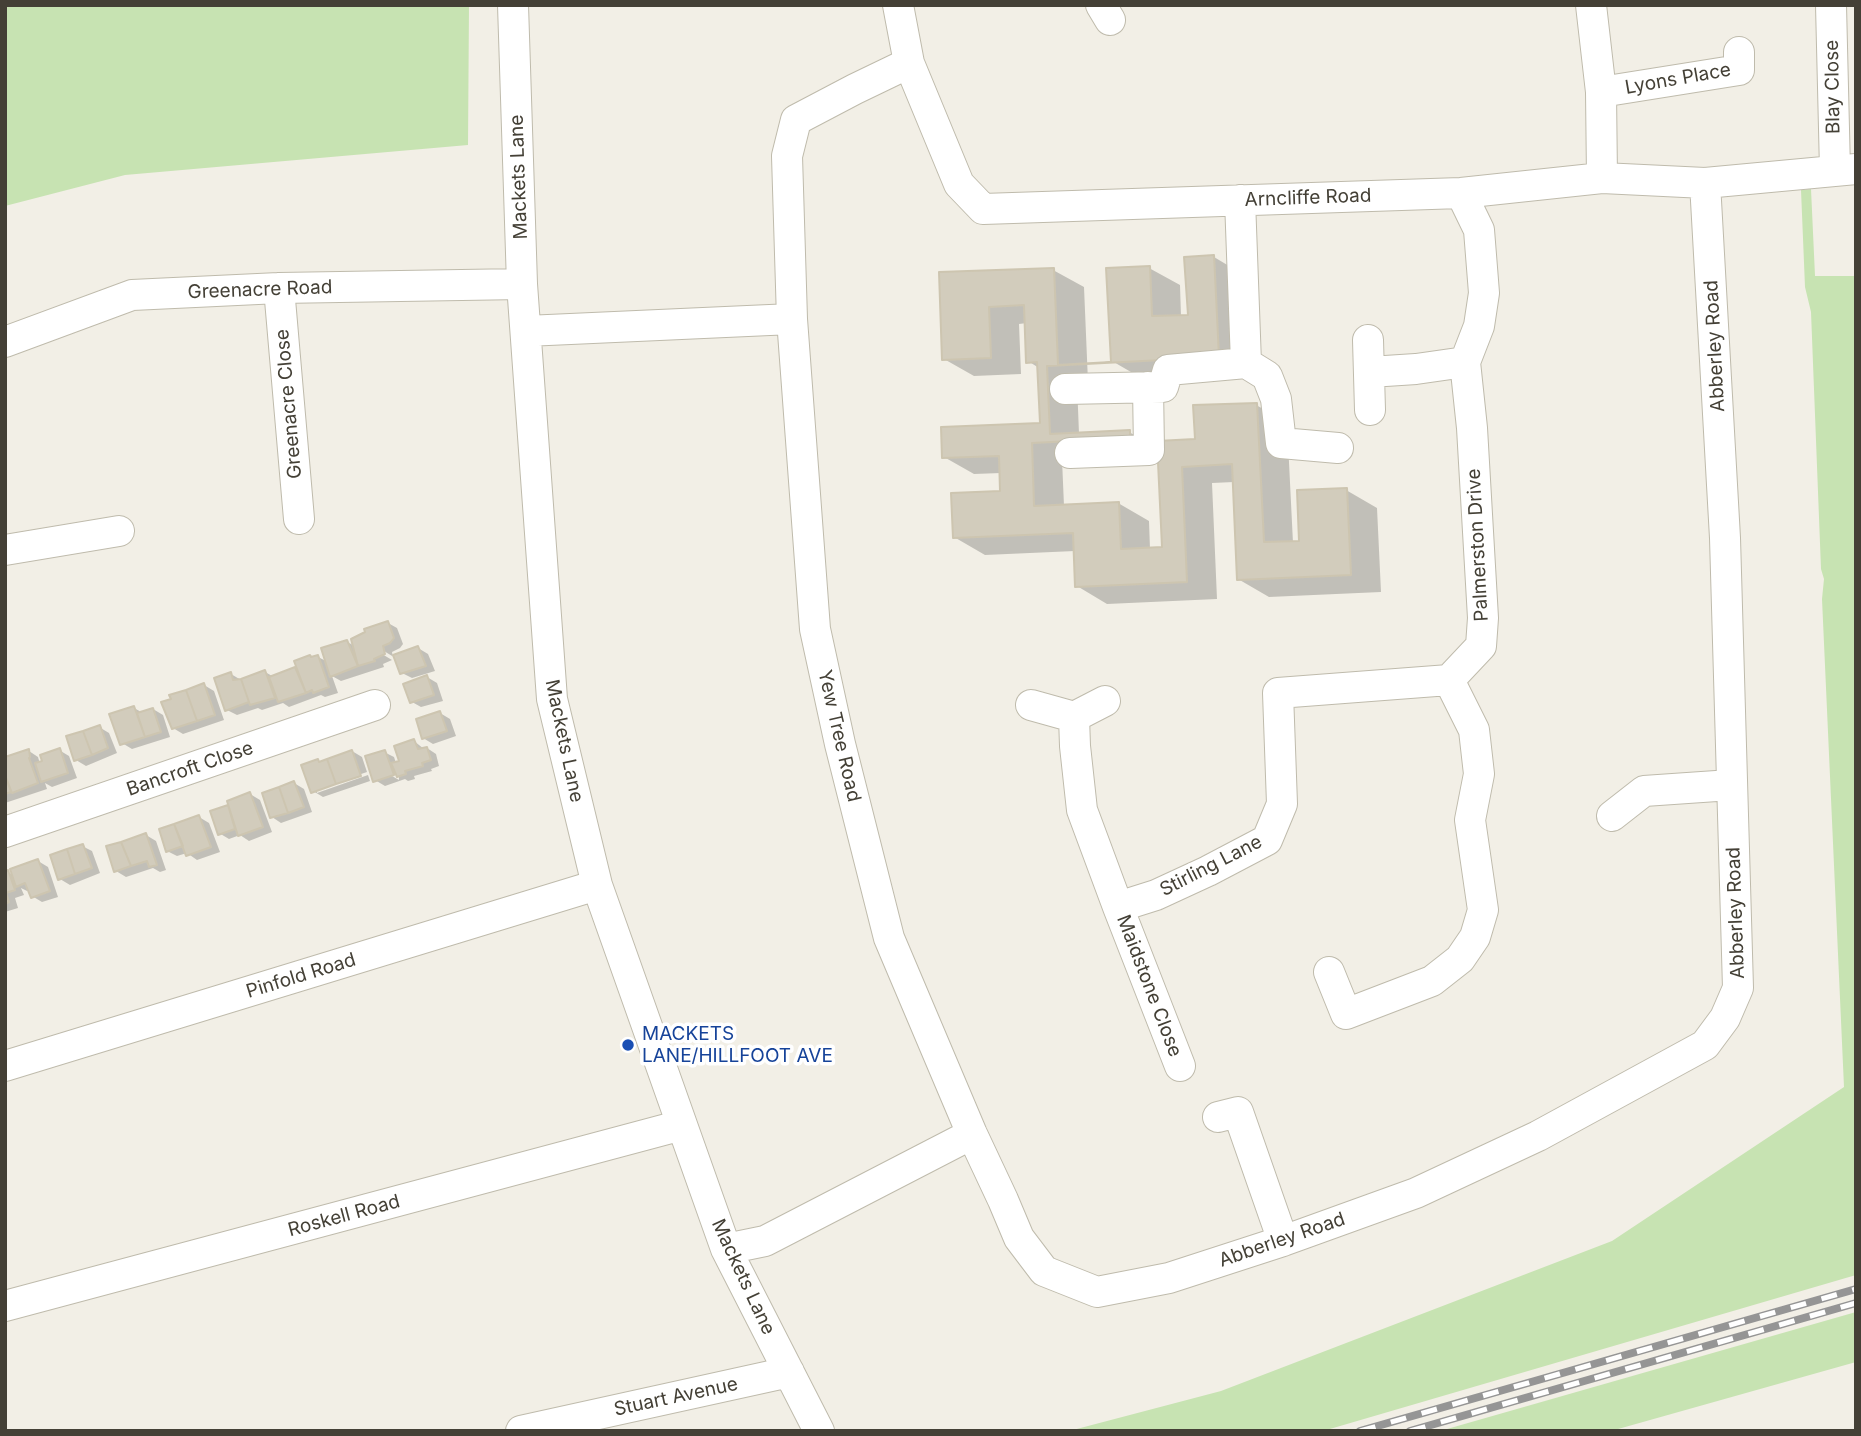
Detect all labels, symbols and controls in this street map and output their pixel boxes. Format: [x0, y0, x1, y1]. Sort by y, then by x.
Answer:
street label: Blay Close [1821, 40, 1845, 134]
street label: Lyons Place [1623, 58, 1733, 100]
street label: Mackets Lane [505, 114, 533, 240]
street label: Arncliffe Road [1244, 184, 1372, 212]
street label: Greenacre Road [187, 276, 333, 304]
street label: Abberley Road [1700, 279, 1730, 413]
street label: Greenacre Close [271, 328, 307, 480]
street label: Palmerston Drive [1463, 468, 1493, 622]
street label: Yew Tree Road [813, 668, 865, 804]
street label: Mackets Lane [540, 678, 588, 804]
street label: Bancroft Close [124, 737, 256, 801]
street label: Stirling Lane [1156, 831, 1266, 901]
street label: Abberley Road [1722, 847, 1750, 979]
street label: Maidstone Close [1111, 912, 1187, 1060]
street label: Pinfold Road [244, 949, 358, 1003]
place label: MACKETS LANE/HILLFOOT AVE [642, 1023, 833, 1067]
marker: MACKETS LANE/HILLFOOT AVE [620, 1037, 636, 1053]
street label: Roskell Road [286, 1190, 402, 1242]
street label: Abberley Road [1216, 1208, 1348, 1272]
street label: Mackets Lane [706, 1216, 780, 1338]
street label: Stuart Avenue [612, 1373, 740, 1421]

